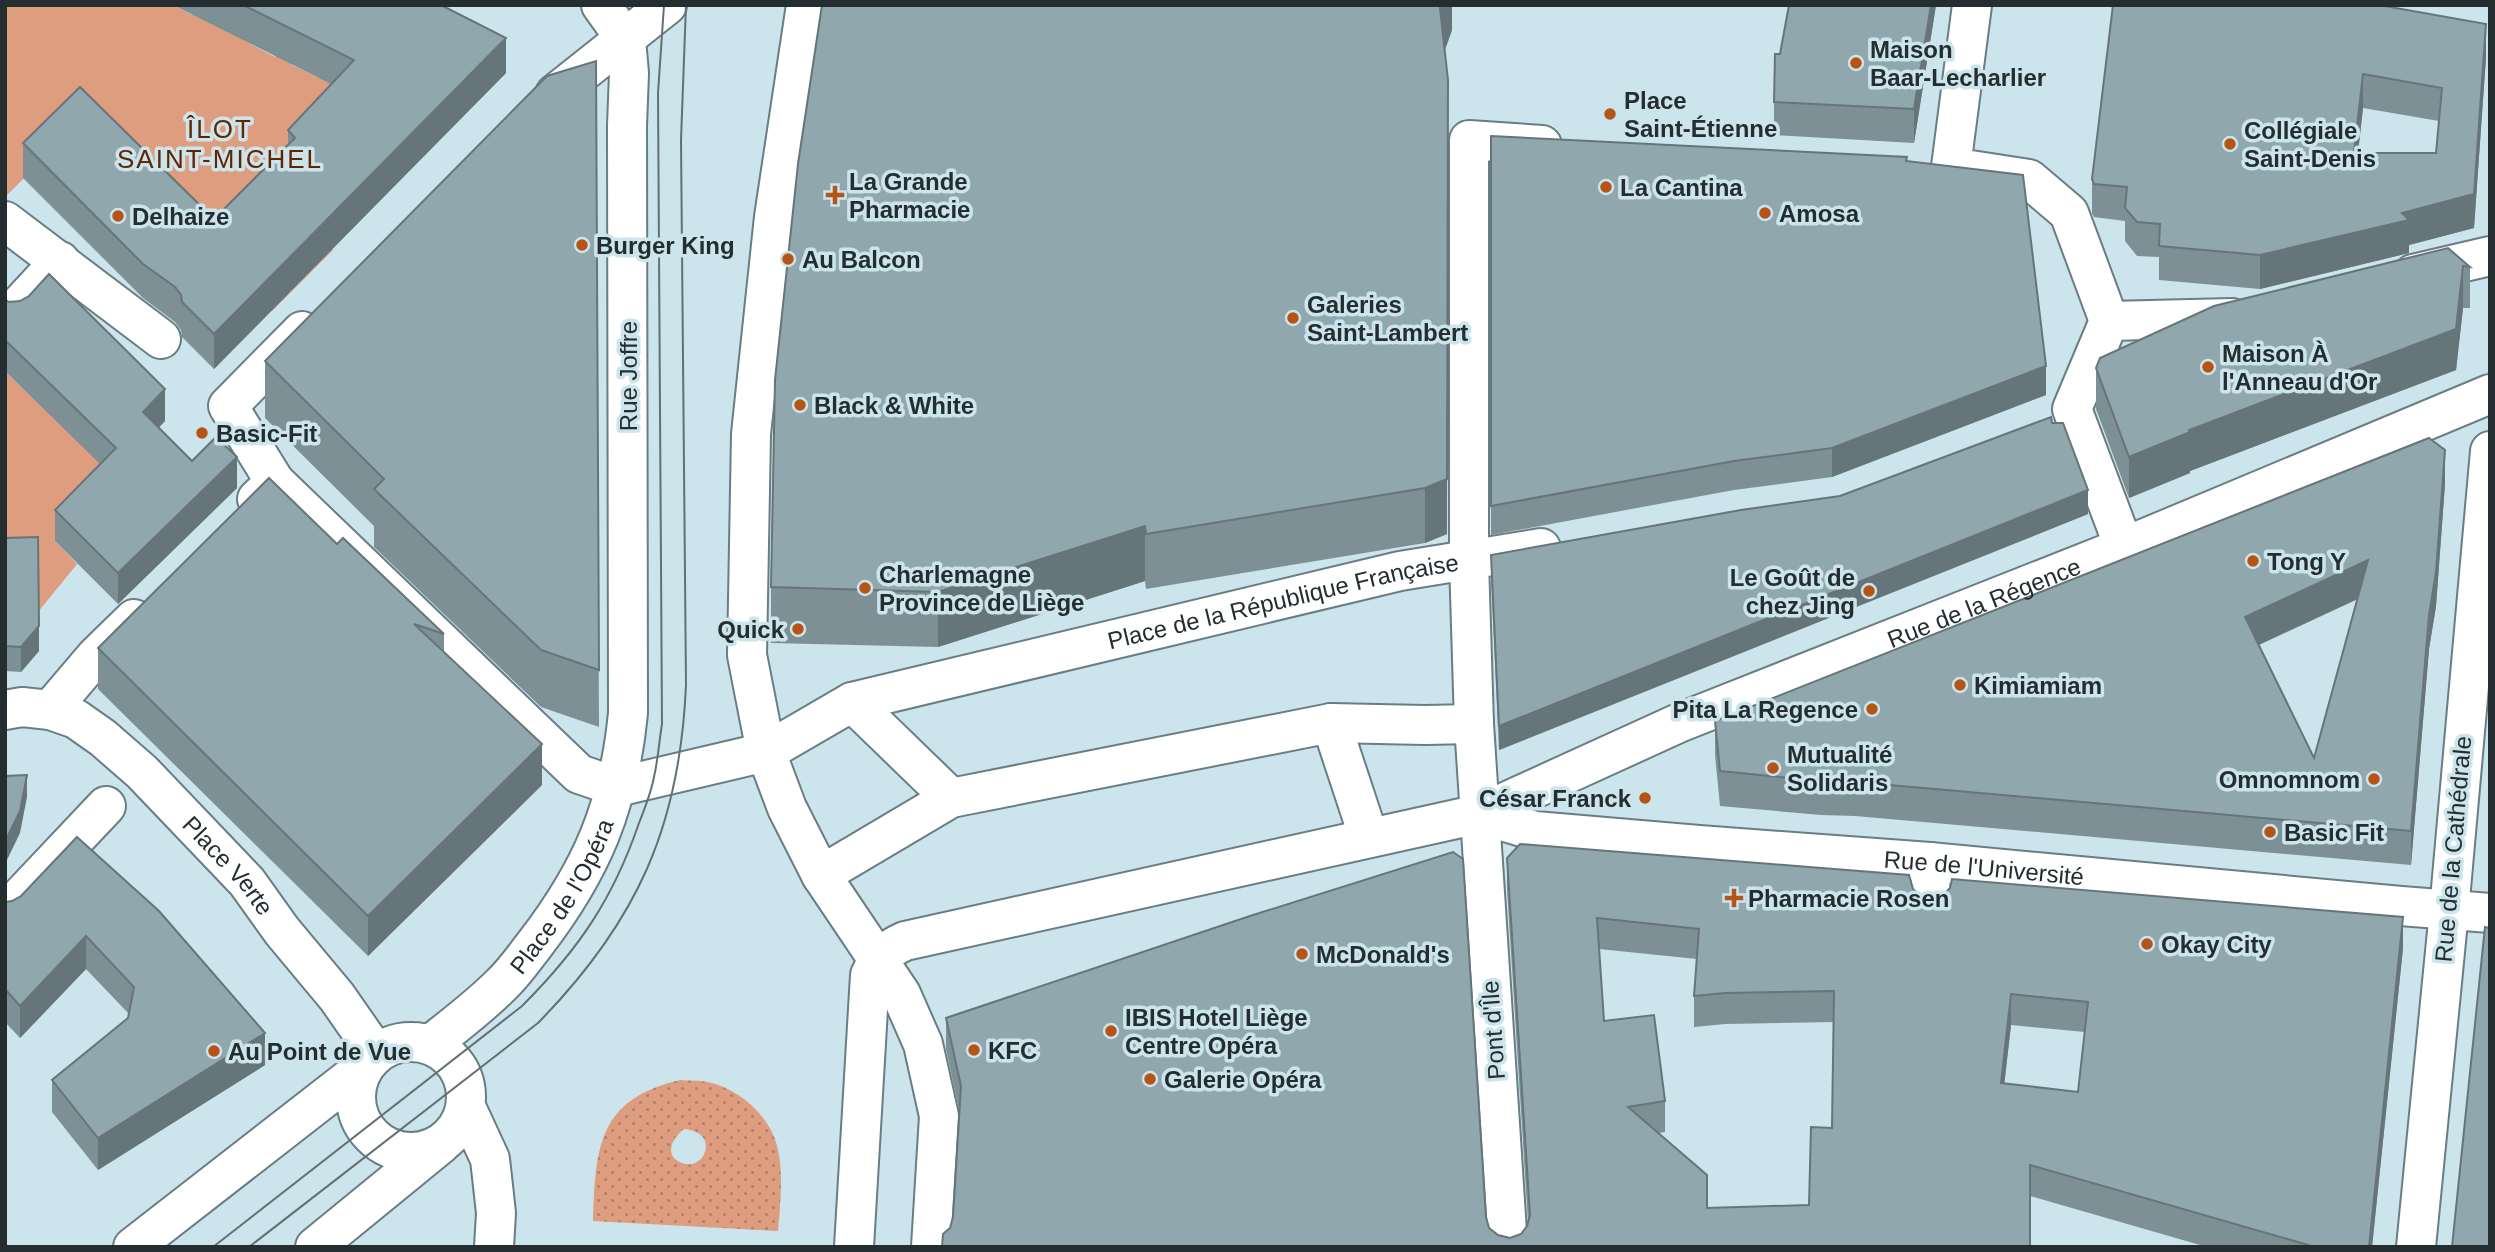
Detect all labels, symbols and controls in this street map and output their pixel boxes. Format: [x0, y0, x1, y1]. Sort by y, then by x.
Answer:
place label: Maison Baar-Lecharlier [1870, 36, 2046, 91]
marker: Maison Baar-Lecharlier [1848, 55, 1864, 71]
place label: Place Saint-Étienne [1624, 87, 1777, 142]
marker: Place Saint-Étienne [1602, 106, 1618, 122]
district label: ÎLOT SAINT-MICHEL [117, 114, 323, 174]
place label: Collégiale Saint-Denis [2244, 117, 2376, 172]
marker: Collégiale Saint-Denis [2222, 136, 2238, 152]
place label: La Grande Pharmacie [849, 168, 970, 223]
place label: La Cantina [1620, 174, 1743, 201]
marker: La Cantina [1598, 179, 1614, 195]
marker: La Grande Pharmacie [827, 187, 843, 203]
place label: Amosa [1779, 200, 1860, 227]
place label: Delhaize [132, 203, 229, 230]
marker: Amosa [1757, 205, 1773, 221]
marker: Delhaize [110, 208, 126, 224]
place label: Burger King [596, 232, 735, 259]
marker: Burger King [574, 237, 590, 253]
place label: Au Balcon [802, 246, 921, 273]
marker: Au Balcon [780, 251, 796, 267]
place label: Galeries Saint-Lambert [1307, 291, 1468, 346]
marker: Galeries Saint-Lambert [1285, 310, 1301, 326]
street label: Rue Joffre [615, 321, 642, 431]
place label: Maison À l'Anneau d'Or [2222, 340, 2377, 395]
marker: Maison À l'Anneau d'Or [2200, 359, 2216, 375]
place label: Black & White [814, 392, 974, 419]
marker: Black & White [792, 397, 808, 413]
place label: Basic-Fit [216, 420, 317, 447]
marker: Basic-Fit [194, 425, 210, 441]
street label: Place de la République Française [1105, 548, 1460, 654]
place label: Tong Y [2267, 548, 2346, 575]
street label: Rue de la Régence [1883, 552, 2084, 653]
marker: Tong Y [2245, 553, 2261, 569]
place label: Charlemagne Province de Liège [879, 561, 1084, 616]
place label: Le Goût de chez Jing [1730, 564, 1855, 619]
marker: Charlemagne Province de Liège [857, 580, 873, 596]
marker: Le Goût de chez Jing [1861, 583, 1877, 599]
place label: Quick [717, 616, 785, 643]
marker: Quick [790, 621, 806, 637]
place label: Kimiamiam [1974, 672, 2102, 699]
marker: Kimiamiam [1952, 677, 1968, 693]
place label: Pita La Regence [1673, 696, 1858, 723]
marker: Pita La Regence [1864, 701, 1880, 717]
street label: Rue de la Cathédrale [2430, 735, 2476, 963]
place label: Mutualité Solidaris [1787, 741, 1892, 796]
marker: Mutualité Solidaris [1765, 760, 1781, 776]
place label: Omnomnom [2219, 766, 2360, 793]
marker: Omnomnom [2366, 771, 2382, 787]
place label: César Franck [1479, 785, 1632, 812]
marker: César Franck [1637, 790, 1653, 806]
street label: Place Verte [178, 810, 279, 920]
street label: Place de l'Opéra [504, 814, 618, 979]
place label: Basic Fit [2284, 819, 2384, 846]
marker: Basic Fit [2262, 824, 2278, 840]
street label: Rue de l'Université [1883, 845, 2085, 890]
place label: Pharmacie Rosen [1748, 885, 1949, 912]
marker: Pharmacie Rosen [1726, 890, 1742, 906]
place label: Okay City [2161, 931, 2272, 958]
marker: Okay City [2139, 936, 2155, 952]
place label: McDonald's [1316, 941, 1450, 968]
marker: McDonald's [1294, 946, 1310, 962]
street label: Pont d'Île [1476, 980, 1510, 1080]
place label: IBIS Hotel Liège Centre Opéra [1125, 1004, 1308, 1059]
marker: IBIS Hotel Liège Centre Opéra [1103, 1023, 1119, 1039]
place label: KFC [988, 1037, 1037, 1064]
place label: Au Point de Vue [228, 1038, 411, 1065]
marker: KFC [966, 1042, 982, 1058]
marker: Au Point de Vue [206, 1043, 222, 1059]
place label: Galerie Opéra [1164, 1066, 1322, 1093]
marker: Galerie Opéra [1142, 1071, 1158, 1087]

